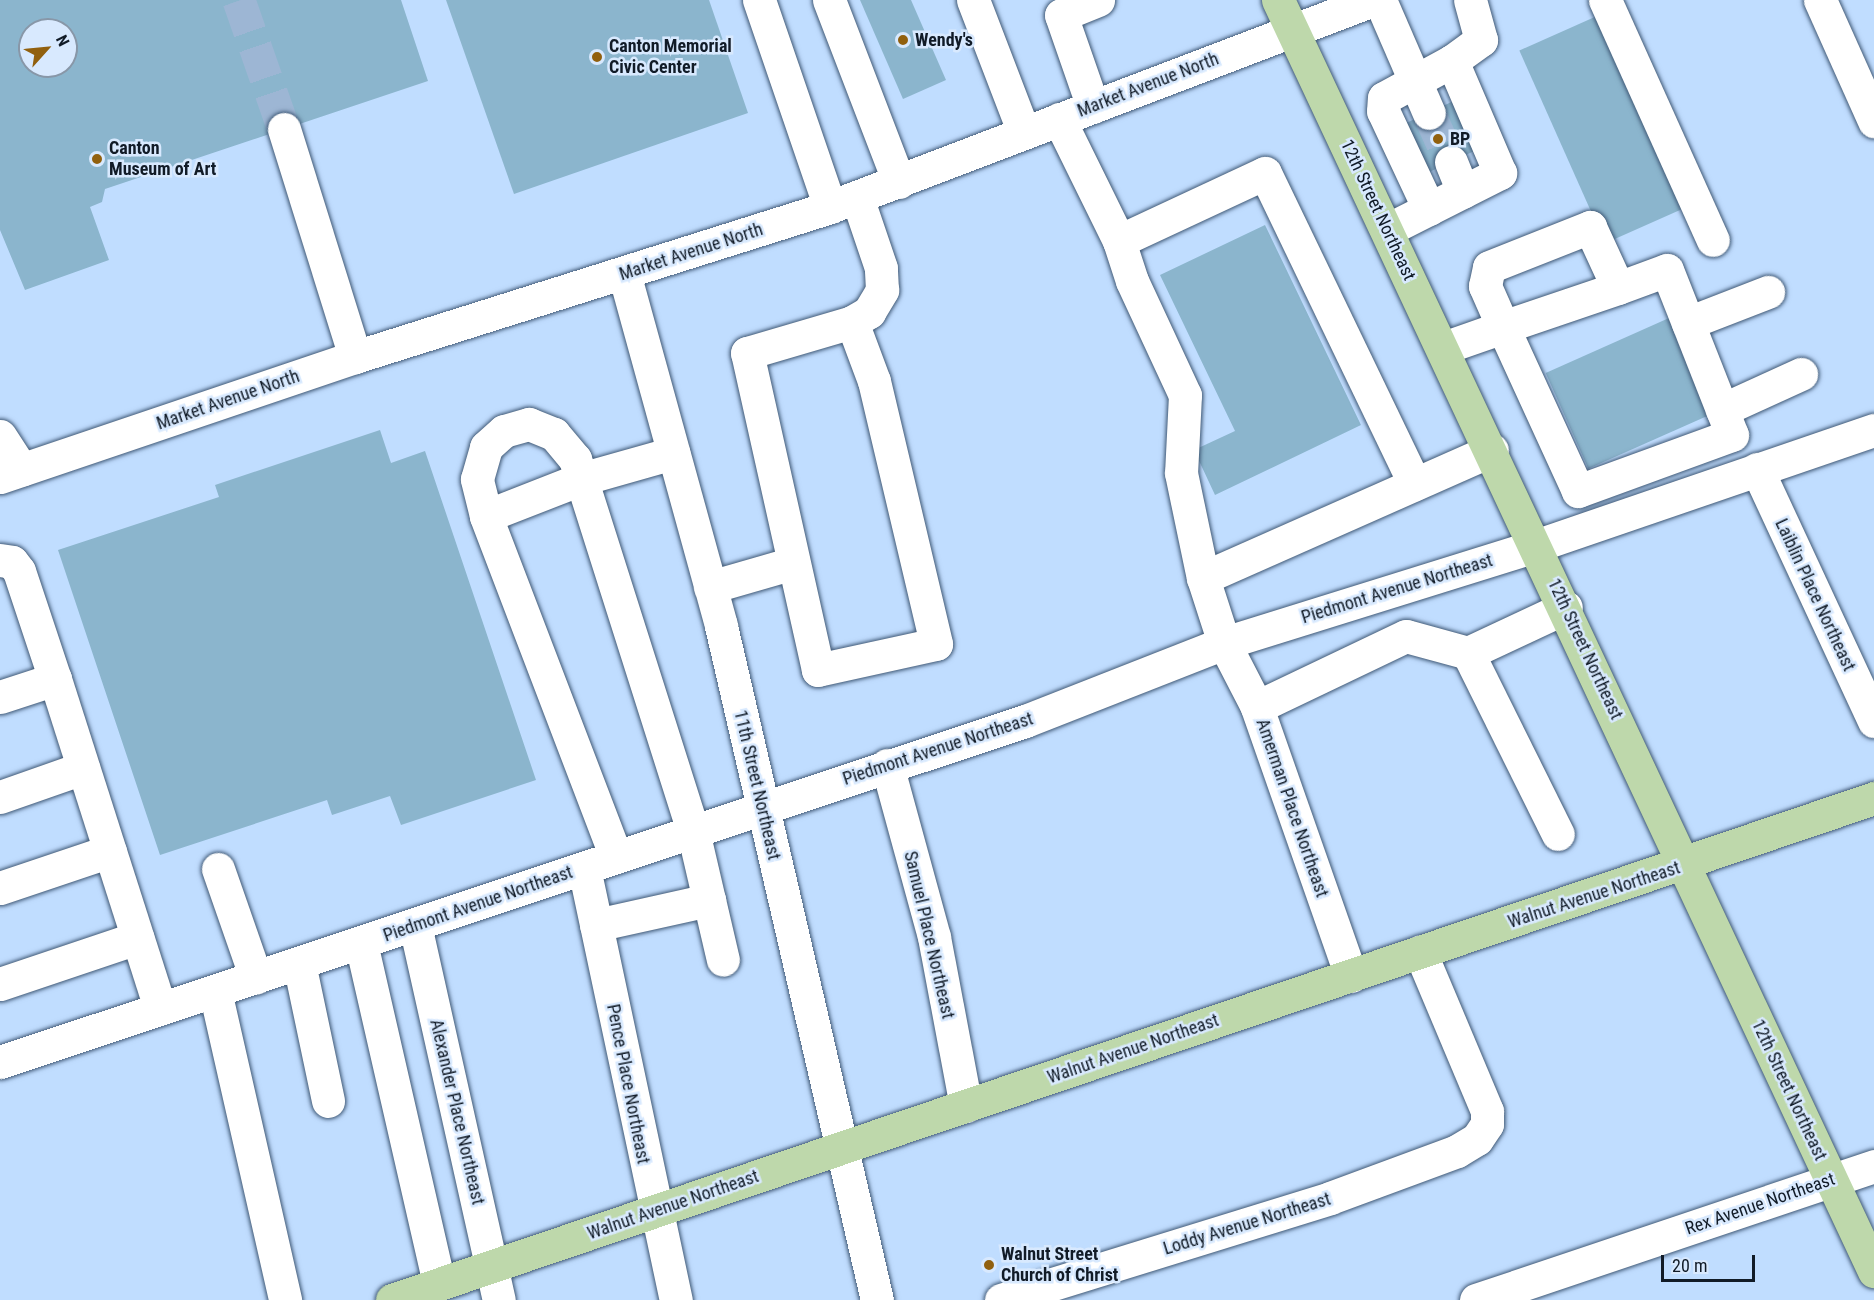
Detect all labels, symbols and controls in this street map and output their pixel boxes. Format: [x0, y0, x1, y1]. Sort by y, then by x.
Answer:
north arrow [18, 18, 78, 78]
place label: Wendy's [915, 29, 973, 51]
text: N [52, 32, 73, 49]
marker: Wendy's [896, 33, 910, 47]
place label: Canton Memorial Civic Center [609, 36, 732, 78]
street label: Market Avenue North [1074, 48, 1222, 122]
marker: Canton Memorial Civic Center [590, 50, 604, 64]
place label: BP [1450, 128, 1470, 150]
marker: BP [1431, 132, 1445, 146]
street label: 12th Street Northeast [1336, 136, 1420, 284]
place label: Canton Museum of Art [109, 138, 216, 180]
marker: Canton Museum of Art [90, 152, 104, 166]
street label: Market Avenue North [617, 219, 765, 285]
street label: Market Avenue North [154, 365, 302, 435]
street label: Laiblin Place Northeast [1770, 515, 1860, 675]
street label: Piedmont Avenue Northeast [1299, 550, 1495, 628]
street label: 12th Street Northeast [1543, 575, 1627, 723]
street label: 11th Street Northeast [729, 708, 785, 862]
street label: Piedmont Avenue Northeast [840, 708, 1036, 790]
street label: Amerman Place Northeast [1251, 716, 1333, 900]
street label: Samuel Place Northeast [899, 849, 959, 1021]
street label: Walnut Avenue Northeast [1505, 857, 1683, 933]
street label: Piedmont Avenue Northeast [380, 861, 576, 947]
street label: Pence Place Northeast [602, 1002, 654, 1166]
street label: Walnut Avenue Northeast [1045, 1010, 1221, 1088]
street label: 12th Street Northeast [1747, 1016, 1831, 1164]
street label: Alexander Place Northeast [425, 1017, 489, 1207]
street label: Walnut Avenue Northeast [585, 1166, 761, 1244]
street label: Rex Avenue Northeast [1682, 1168, 1838, 1240]
street label: Loddy Avenue Northeast [1161, 1188, 1333, 1260]
scale bar [1664, 1243, 1758, 1281]
place label: Walnut Street Church of Christ [1001, 1244, 1118, 1286]
text: 20 m [1672, 1255, 1707, 1276]
marker: Walnut Street Church of Christ [982, 1258, 996, 1272]

